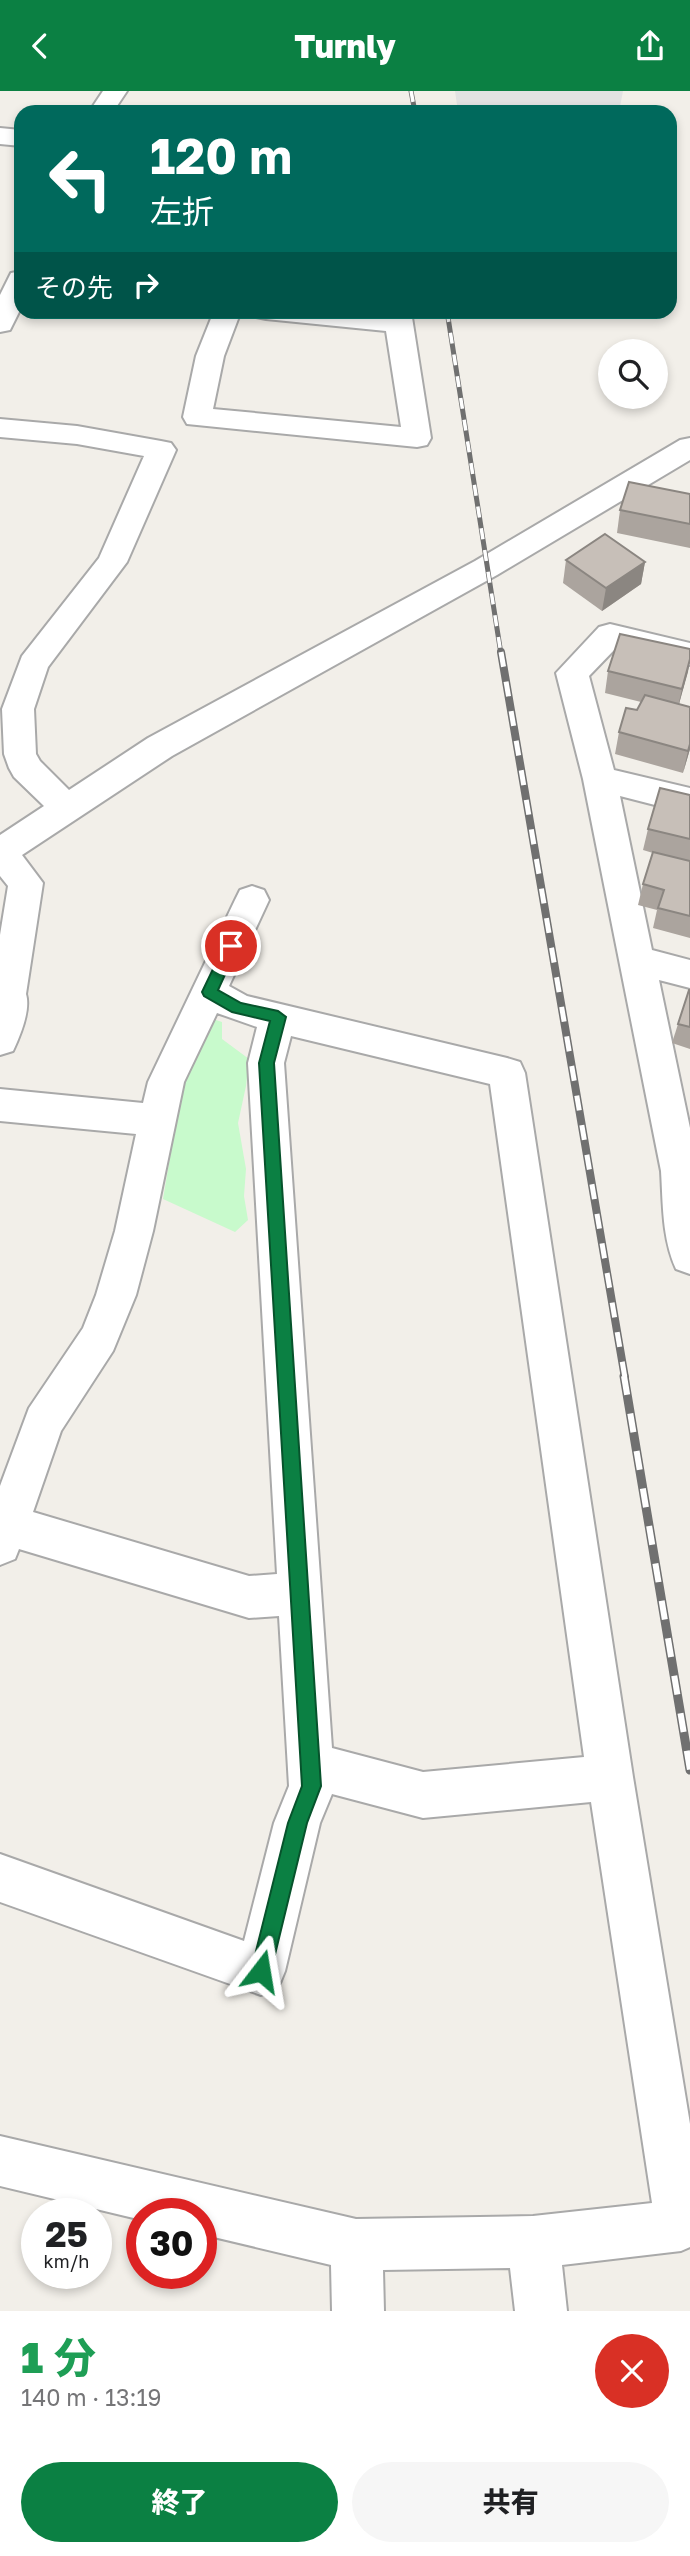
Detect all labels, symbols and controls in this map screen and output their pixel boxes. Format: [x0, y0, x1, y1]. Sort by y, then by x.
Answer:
icon: back [21, 27, 59, 65]
text: Turnly [294, 27, 396, 65]
icon: share [631, 27, 669, 65]
text: 120 m [150, 126, 292, 185]
icon: left [35, 133, 126, 224]
text: 左折 [150, 192, 214, 230]
icon: right [127, 266, 165, 304]
text: その先 [35, 272, 113, 303]
map controls [598, 339, 668, 409]
button: search [598, 339, 668, 409]
pin [201, 916, 261, 976]
icon: arrive [212, 927, 250, 965]
position arrow [224, 1934, 298, 2008]
speed limit sign: 30 [126, 2198, 217, 2289]
text: 25 [45, 2213, 88, 2255]
text: km/h [44, 2250, 89, 2272]
text: 1 分 [21, 2332, 96, 2382]
button: close [595, 2334, 669, 2408]
text: 140 m · 13:19 [21, 2383, 162, 2411]
button: 終了 [21, 2462, 338, 2542]
button: 共有 [352, 2462, 669, 2542]

